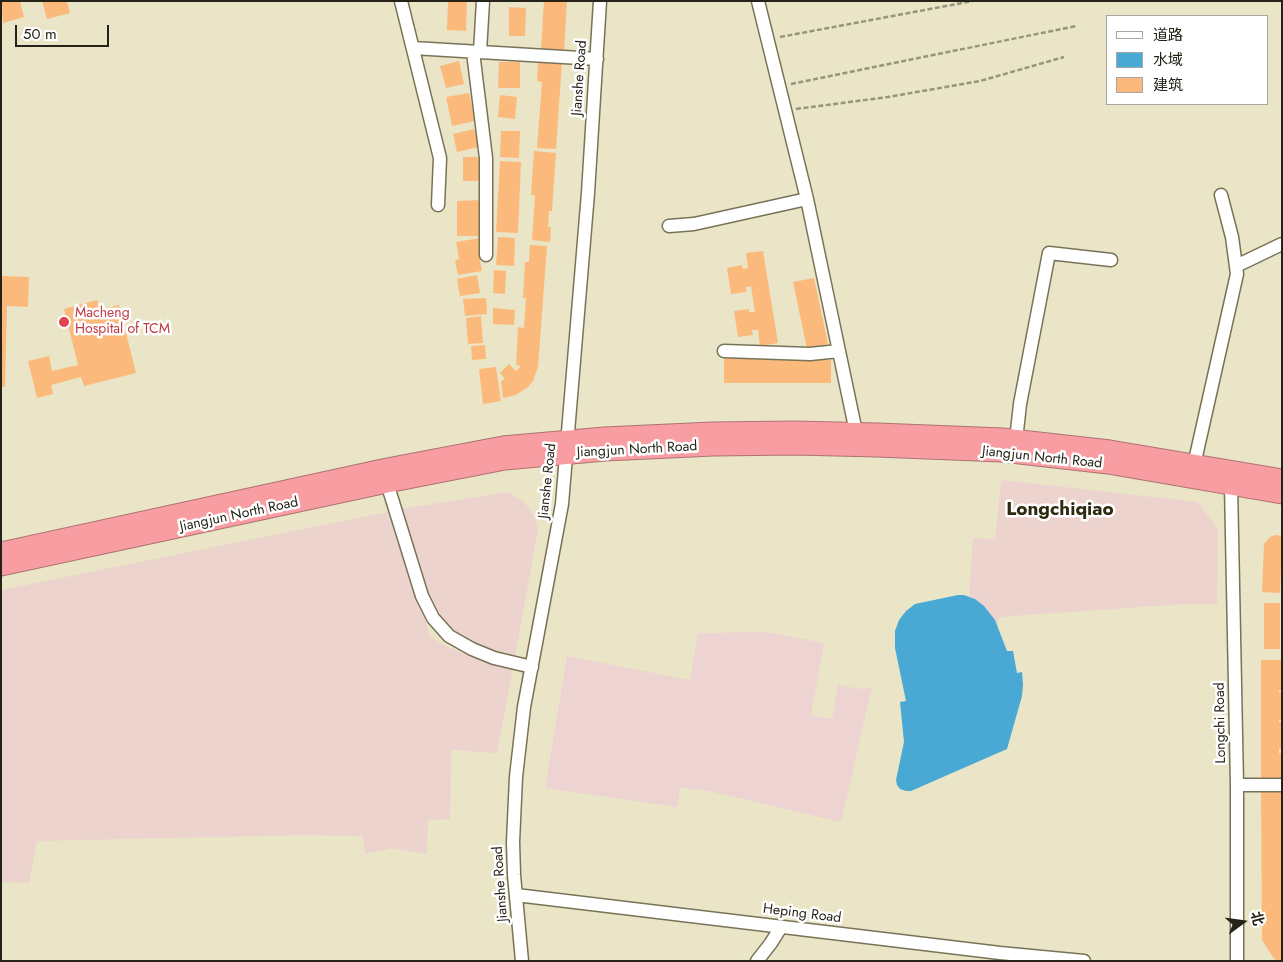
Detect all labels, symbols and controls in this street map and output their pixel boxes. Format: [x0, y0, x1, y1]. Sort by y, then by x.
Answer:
scale bar [18, 15, 111, 47]
legend [1106, 15, 1268, 105]
text: 50 m [23, 23, 57, 45]
text: 道路 [1153, 24, 1183, 46]
street label: Jianshe Road [569, 40, 591, 116]
text: 水域 [1153, 49, 1183, 71]
text: 建筑 [1153, 74, 1183, 96]
place label: Macheng Hospital of TCM [75, 306, 170, 338]
marker: Macheng Hospital of TCM [57, 315, 71, 329]
street label: Jiangjun North Road [576, 438, 698, 462]
street label: Jianshe Road [536, 442, 560, 520]
street label: Jiangjun North Road [981, 443, 1103, 473]
street label: Jiangjun North Road [178, 494, 300, 536]
district label: Longchiqiao [1006, 499, 1114, 521]
street label: Longchi Road [1212, 682, 1230, 764]
street label: Jianshe Road [490, 846, 512, 922]
north arrow [1218, 897, 1268, 947]
street label: Heping Road [762, 901, 842, 927]
text: 北 [1246, 909, 1269, 928]

